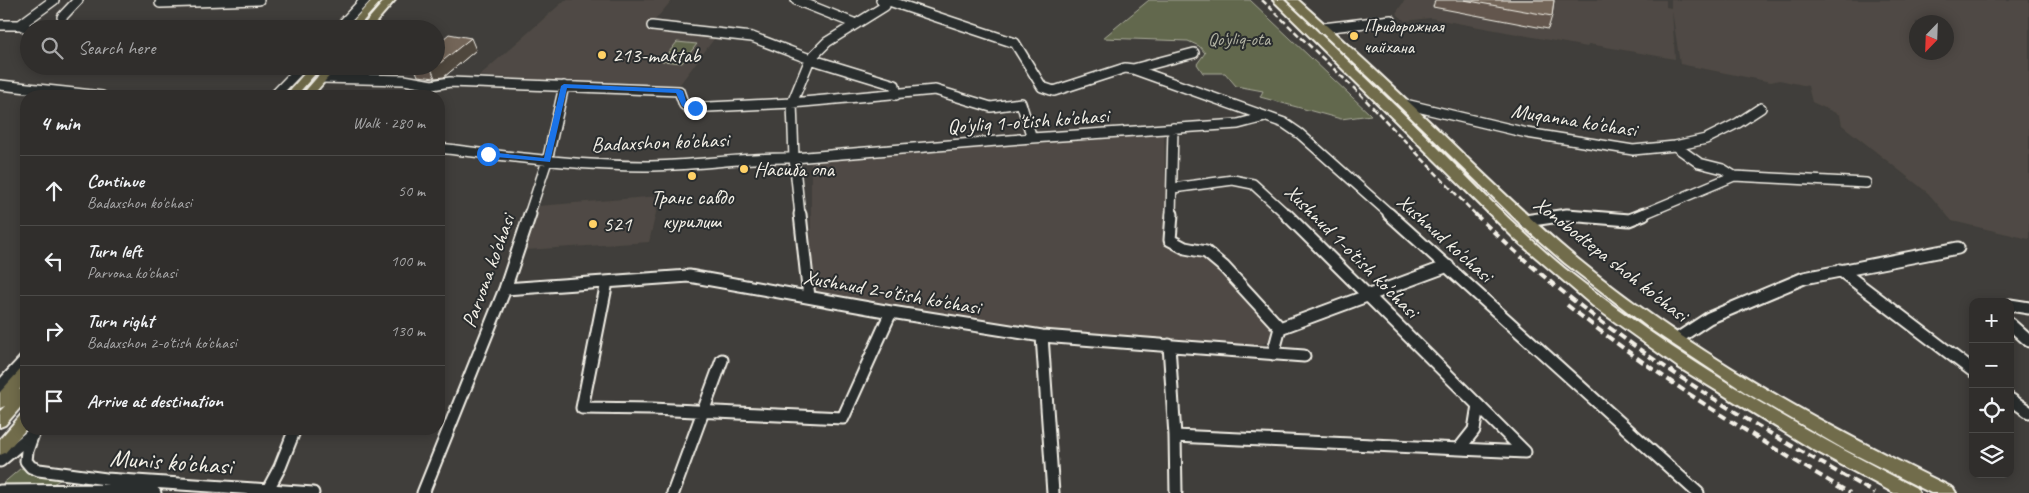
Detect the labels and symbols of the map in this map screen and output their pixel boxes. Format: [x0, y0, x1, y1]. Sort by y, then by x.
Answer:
place label: Придорожная чайхана [1364, 15, 1445, 58]
north arrow [1909, 15, 1954, 60]
park label: Qo‘yliq-ota [1208, 28, 1272, 50]
marker: Придорожная чайхана [1348, 30, 1360, 42]
place label: 213-maktab [612, 42, 702, 68]
marker: 213-maktab [596, 49, 608, 61]
route end [684, 97, 707, 120]
street label: Muqanna ko'chasi [1509, 97, 1642, 143]
street label: Qo'yliq 1-o'tish ko'chasi [946, 102, 1113, 140]
street label: Badaxshon ko'chasi [591, 126, 732, 157]
route start [477, 143, 500, 166]
place label: Насиба опа [754, 156, 836, 182]
marker: Насиба опа [738, 163, 750, 175]
marker: Транс савдо курилиш [686, 170, 698, 182]
street label: Xushnud 1-o'tish ko'chasi [1279, 178, 1427, 326]
place label: Транс савдо курилиш [651, 184, 735, 234]
street label: Xushnud ko'chasi [1392, 188, 1501, 290]
street label: Xonobodtepa shoh ko'chasi [1529, 191, 1696, 329]
street label: Parvona ko'chasi [456, 208, 521, 331]
place label: 521 [603, 211, 633, 237]
marker: 521 [587, 218, 599, 230]
street label: Xushnud 2-o'tish ko'chasi [802, 264, 985, 321]
street label: Munis ko'chasi [109, 442, 237, 482]

